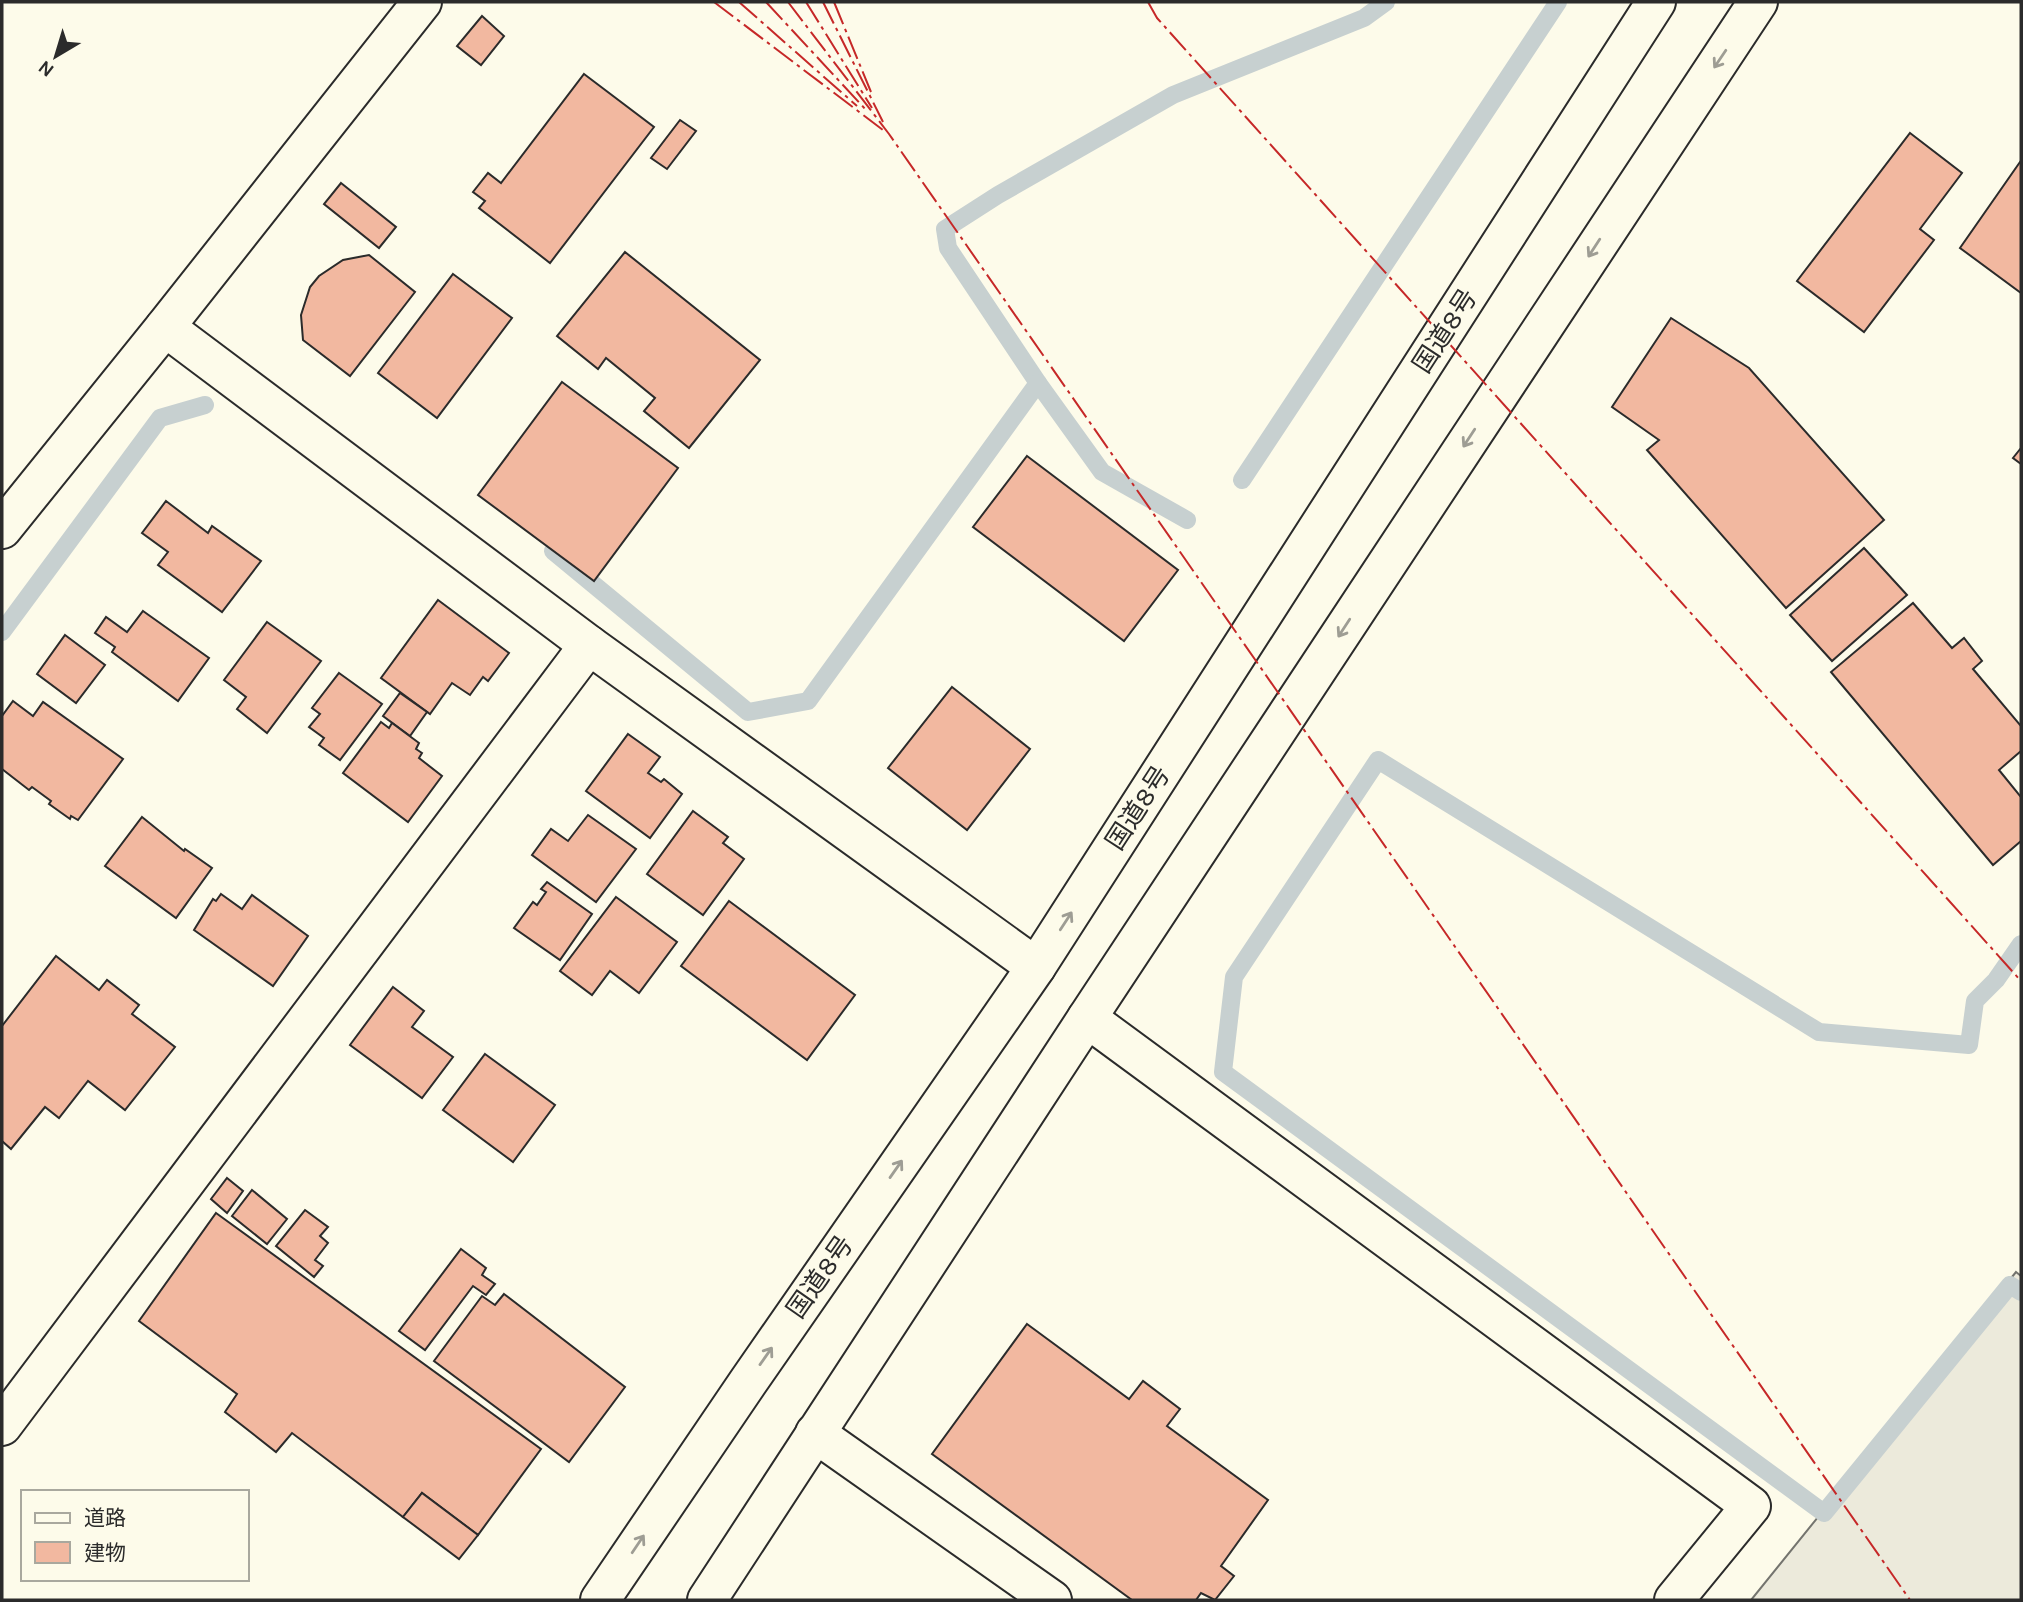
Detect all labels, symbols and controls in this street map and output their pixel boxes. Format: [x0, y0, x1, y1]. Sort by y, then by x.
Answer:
north arrow [21, 21, 91, 91]
one-way arrow [1713, 48, 1727, 68]
text: N [34, 56, 58, 81]
one-way arrow [1587, 238, 1602, 257]
street label: 国道8号 [1406, 283, 1484, 379]
one-way arrow [1462, 428, 1476, 447]
one-way arrow [1337, 618, 1351, 637]
street label: 国道8号 [1099, 760, 1177, 856]
one-way arrow [1059, 911, 1073, 931]
one-way arrow [889, 1160, 903, 1179]
street label: 国道8号 [780, 1230, 860, 1324]
one-way arrow [759, 1347, 773, 1366]
legend [21, 1490, 248, 1581]
text: 道路 [84, 1506, 126, 1530]
one-way arrow [631, 1535, 645, 1554]
text: 建物 [84, 1541, 126, 1565]

